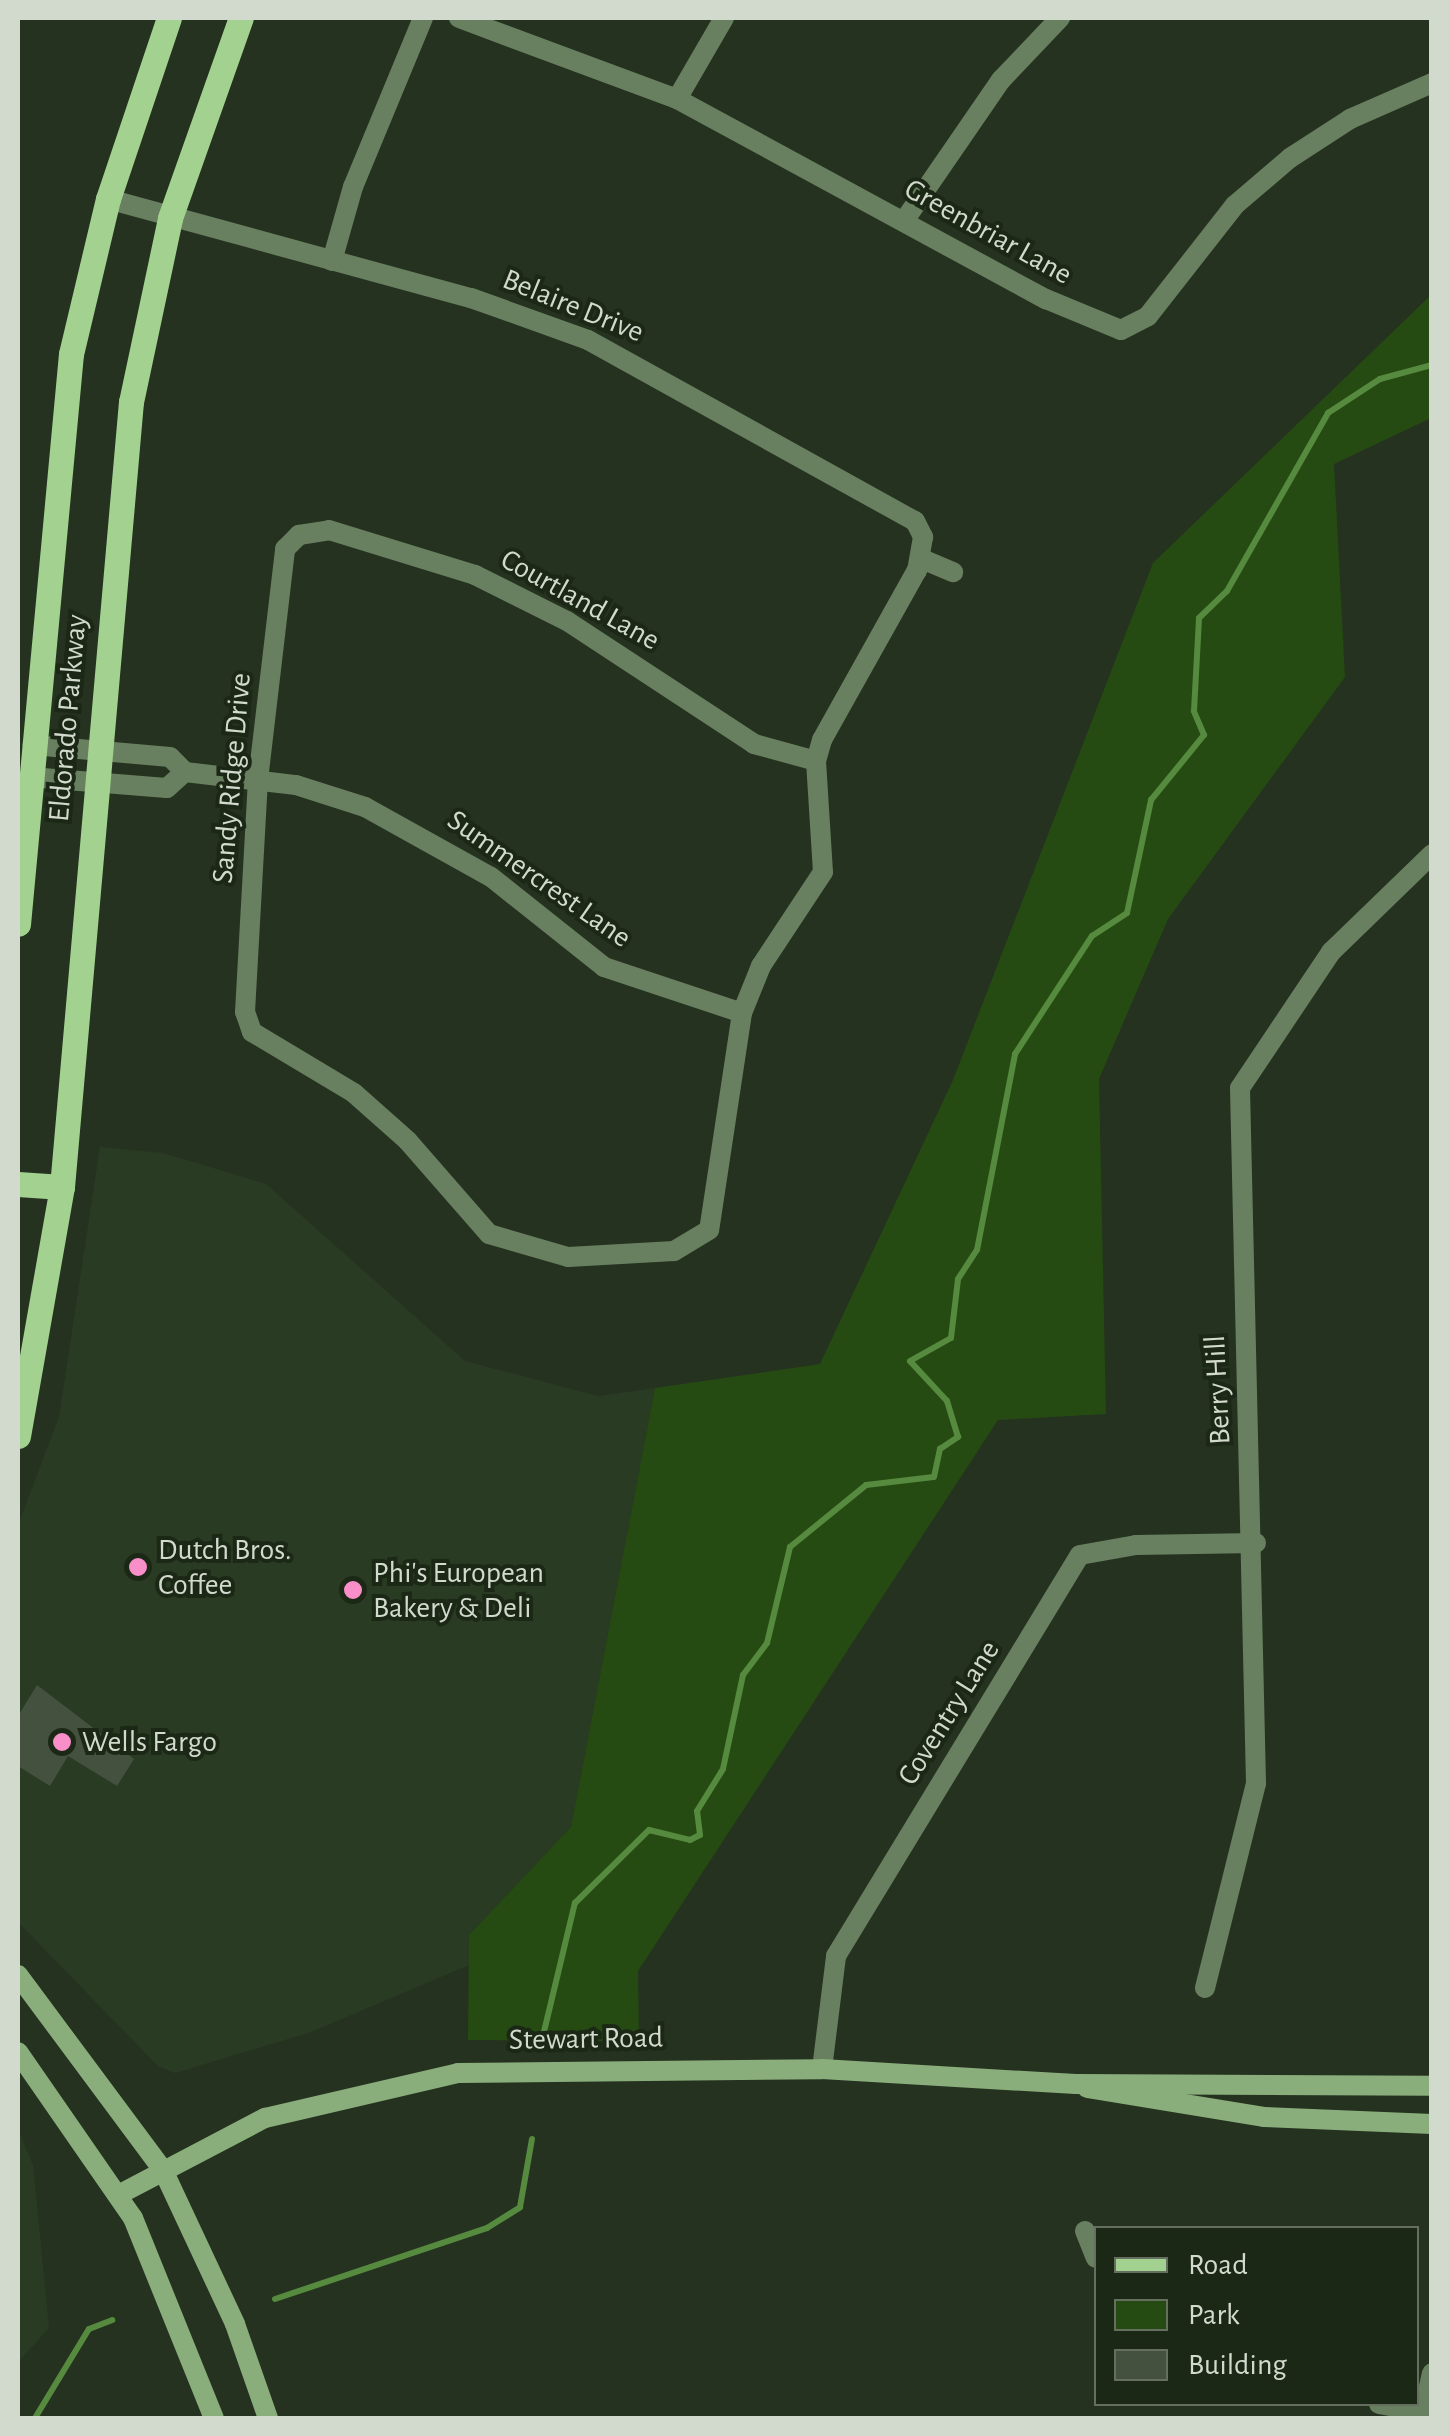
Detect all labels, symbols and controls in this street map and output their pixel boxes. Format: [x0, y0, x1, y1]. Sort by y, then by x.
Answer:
street label: Greenbriar Lane [898, 171, 1078, 293]
street label: Belaire Drive [497, 261, 649, 351]
street label: Courtland Lane [494, 542, 666, 658]
street label: Eldorado Parkway [41, 613, 95, 823]
street label: Sandy Ridge Drive [205, 671, 259, 885]
street label: Summercrest Lane [440, 802, 638, 956]
street label: Berry Hill [1197, 1334, 1239, 1446]
place label: Dutch Bros. Coffee [158, 1532, 292, 1602]
place label: Phi's European Bakery & Deli [373, 1555, 544, 1626]
marker: Dutch Bros. Coffee [127, 1556, 149, 1578]
marker: Phi's European Bakery & Deli [342, 1579, 364, 1601]
street label: Coventry Lane [890, 1634, 1008, 1792]
place label: Wells Fargo [82, 1724, 217, 1760]
marker: Wells Fargo [51, 1731, 73, 1753]
street label: Stewart Road [509, 2020, 663, 2058]
legend [1094, 2226, 1419, 2406]
text: Road [1188, 2250, 1248, 2280]
text: Park [1188, 2300, 1240, 2330]
text: Building [1188, 2350, 1287, 2380]

